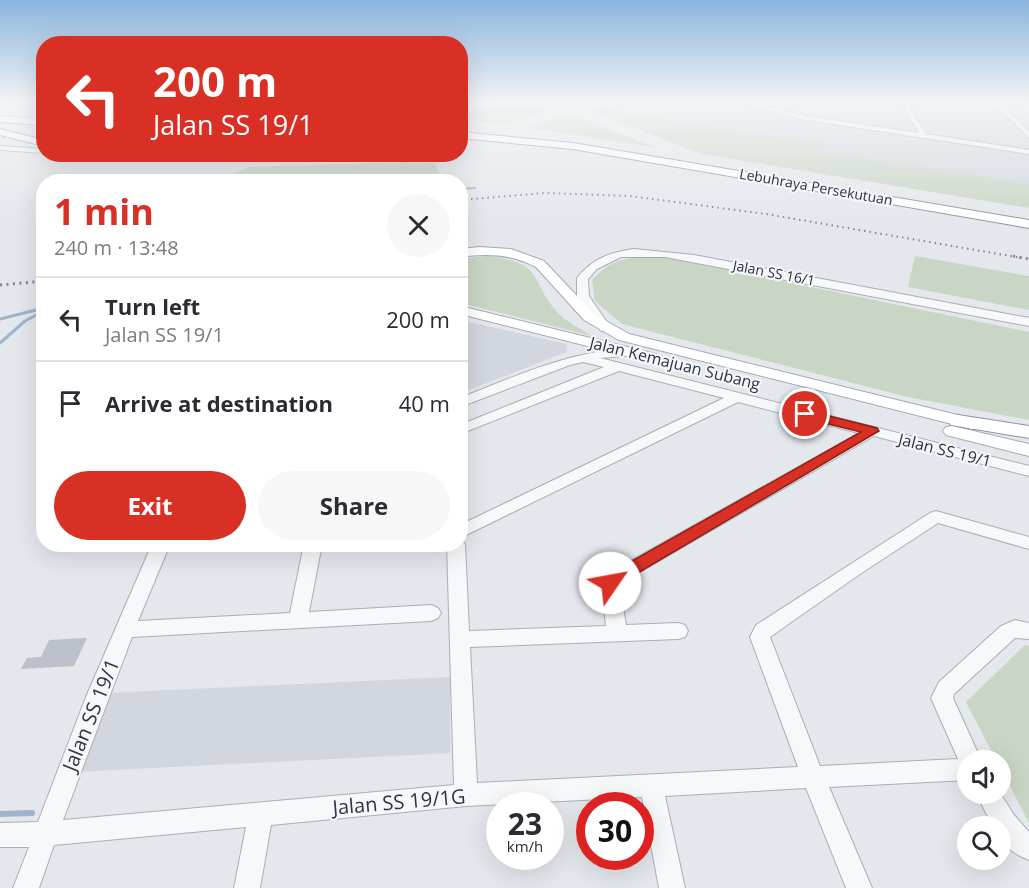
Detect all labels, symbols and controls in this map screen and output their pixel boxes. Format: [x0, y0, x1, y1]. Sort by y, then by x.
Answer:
text: 200 m [153, 52, 277, 109]
icon: left [54, 60, 132, 138]
text: Jalan SS 19/1 [153, 106, 313, 143]
street label: Lebuhraya Persekutuan [738, 164, 894, 209]
text: 1 min [54, 187, 154, 236]
button: close [387, 194, 450, 257]
text: 240 m · 13:48 [54, 234, 179, 261]
street label: Jalan SS 16/1 [729, 255, 817, 290]
text: Turn left [105, 291, 200, 321]
icon: left [54, 303, 87, 336]
text: 200 m [386, 304, 450, 334]
text: Jalan SS 19/1 [105, 321, 224, 348]
street label: Jalan Kemajuan Subang [585, 331, 763, 395]
icon: arrive [54, 387, 87, 420]
text: Arrive at destination [105, 388, 333, 418]
text: 40 m [399, 388, 450, 418]
pin [779, 388, 830, 439]
icon: arrive [788, 397, 821, 430]
street label: Jalan SS 19/1 [894, 427, 994, 472]
button: Exit [54, 471, 246, 540]
button: Share [258, 471, 450, 540]
position arrow [578, 551, 642, 615]
street label: Jalan SS 19/1 [55, 655, 125, 777]
map controls [957, 750, 1011, 870]
button: sound [957, 750, 1011, 804]
street label: Jalan SS 19/1G [329, 782, 467, 821]
speed limit sign: 30 [576, 792, 654, 870]
text: 23 [508, 803, 542, 844]
button: search [957, 816, 1011, 870]
text: km/h [507, 836, 543, 856]

